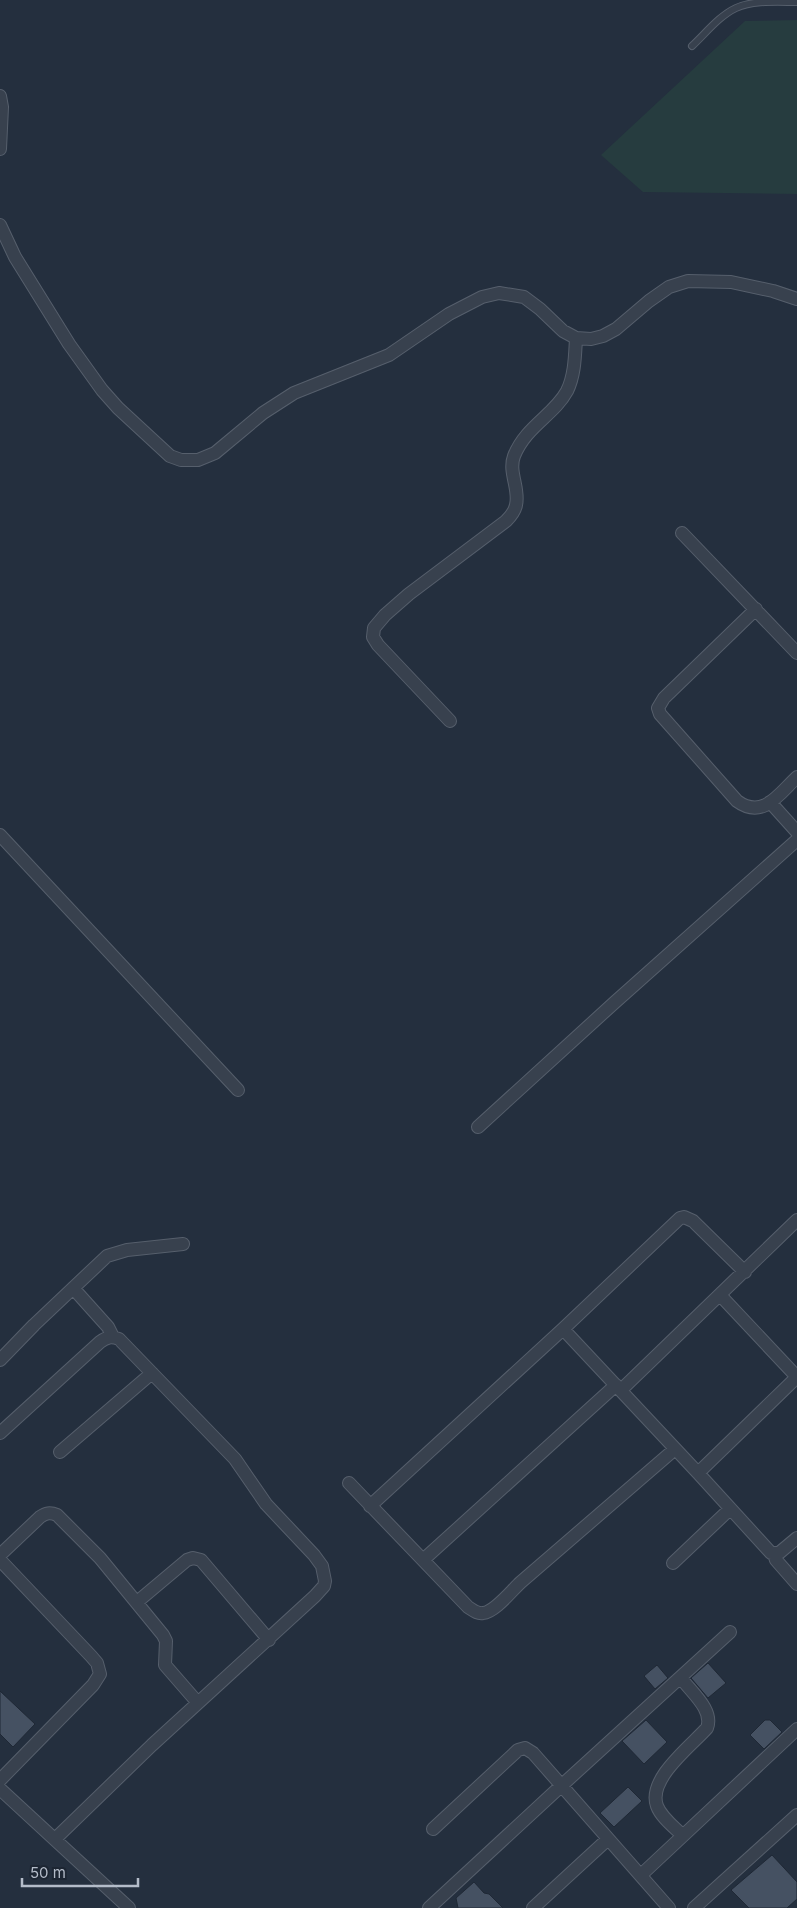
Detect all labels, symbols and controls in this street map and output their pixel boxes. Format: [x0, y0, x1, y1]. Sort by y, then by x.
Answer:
scale bar [22, 1856, 139, 1888]
text: 50 m [30, 1863, 66, 1882]

